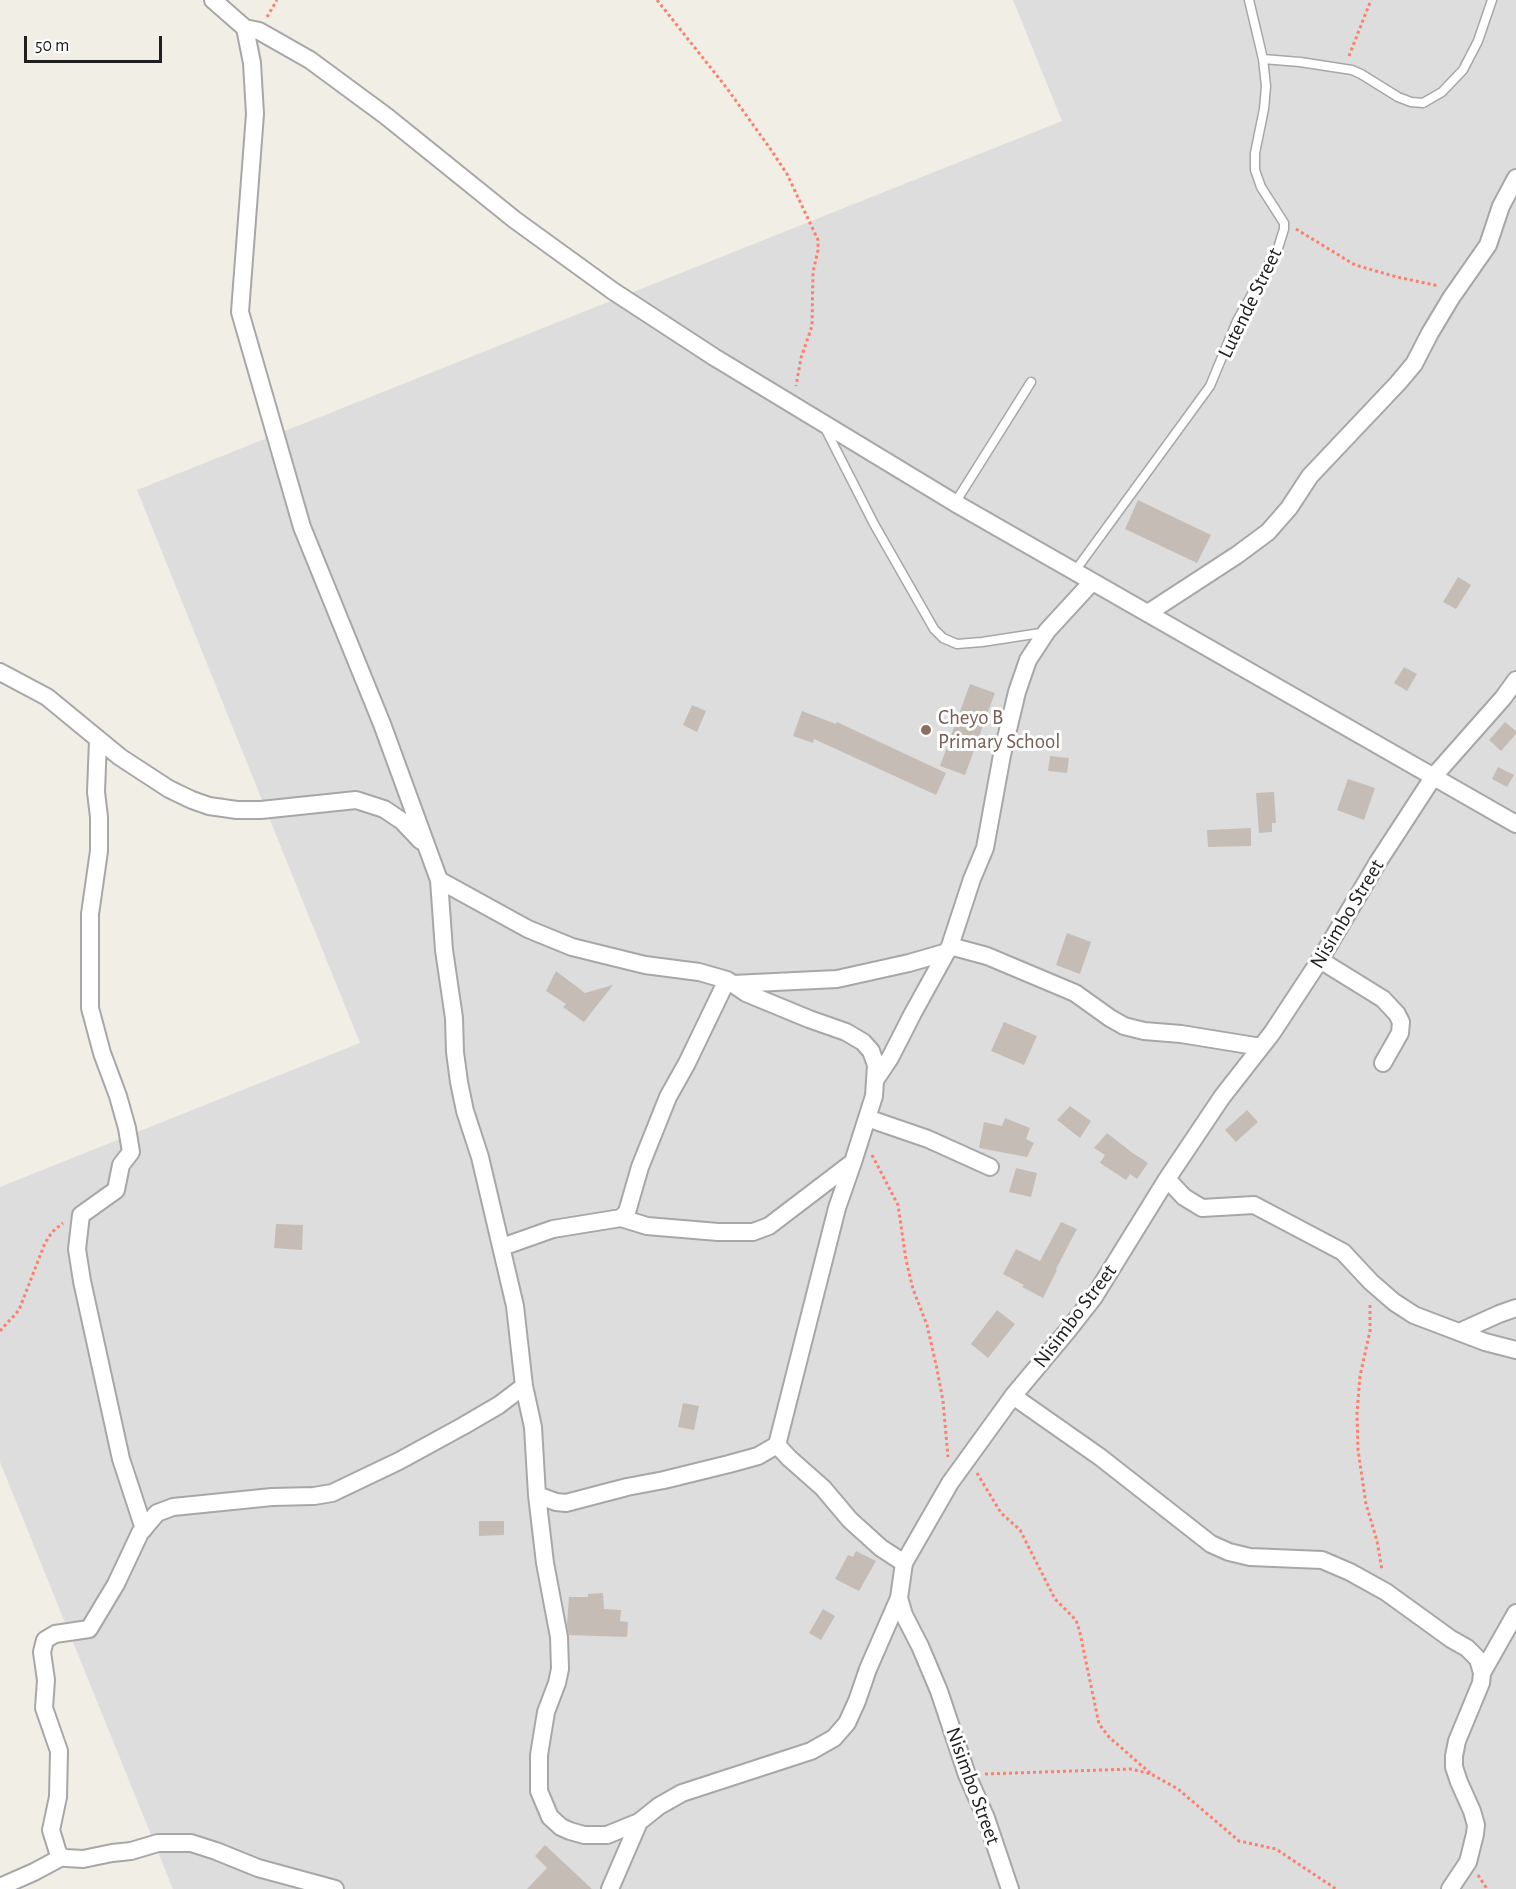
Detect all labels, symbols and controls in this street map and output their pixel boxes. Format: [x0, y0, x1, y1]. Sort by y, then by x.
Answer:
scale bar [27, 24, 165, 62]
text: 50 m [35, 37, 69, 55]
street label: Lutende Street [1212, 244, 1288, 362]
place label: Cheyo B Primary School [938, 705, 1061, 755]
marker: Cheyo B Primary School [919, 723, 933, 737]
street label: Nisimbo Street [1305, 855, 1389, 973]
street label: Nisimbo Street [1028, 1259, 1122, 1373]
street label: Nisimbo Street [940, 1724, 1006, 1848]

